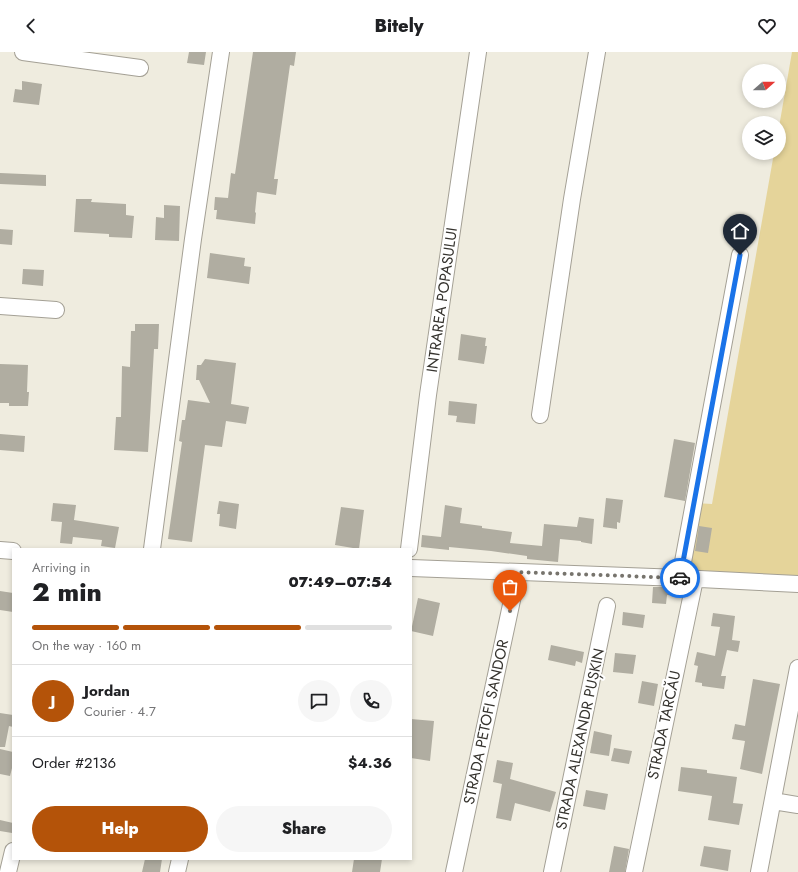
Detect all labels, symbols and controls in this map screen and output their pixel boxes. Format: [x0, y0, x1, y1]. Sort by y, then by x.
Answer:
text: Bitely [374, 13, 424, 39]
icon: back [20, 15, 42, 37]
icon: heart [756, 15, 778, 37]
north arrow [742, 64, 786, 108]
map controls [742, 64, 786, 160]
button: layers [742, 116, 786, 160]
pin [723, 214, 757, 255]
icon: home [729, 220, 751, 242]
street label: INTRAREA POPASULUI [421, 226, 463, 374]
text: Arriving in [32, 558, 90, 577]
courier [660, 558, 700, 598]
icon: car [669, 567, 691, 589]
pin [493, 570, 527, 611]
text: 07:49–07:54 [289, 571, 392, 593]
text: 2 min [32, 573, 102, 611]
icon: bag [499, 576, 521, 598]
text: On the way · 160 m [32, 636, 141, 655]
street label: STRADA PETOFI SANDOR [458, 637, 514, 806]
street label: STRADA ALEXANDR PUȘKIN [550, 646, 610, 832]
street label: STRADA TARCĂU [642, 669, 686, 781]
text: Jordan [84, 680, 130, 702]
button: chat [298, 680, 340, 722]
button: phone [350, 680, 392, 722]
text: J [51, 690, 55, 712]
text: Courier · 4.7 [84, 702, 156, 721]
text: Order #2136 [32, 752, 116, 774]
text: $4.36 [348, 752, 392, 774]
button: Help [32, 806, 208, 852]
button: Share [216, 806, 392, 852]

